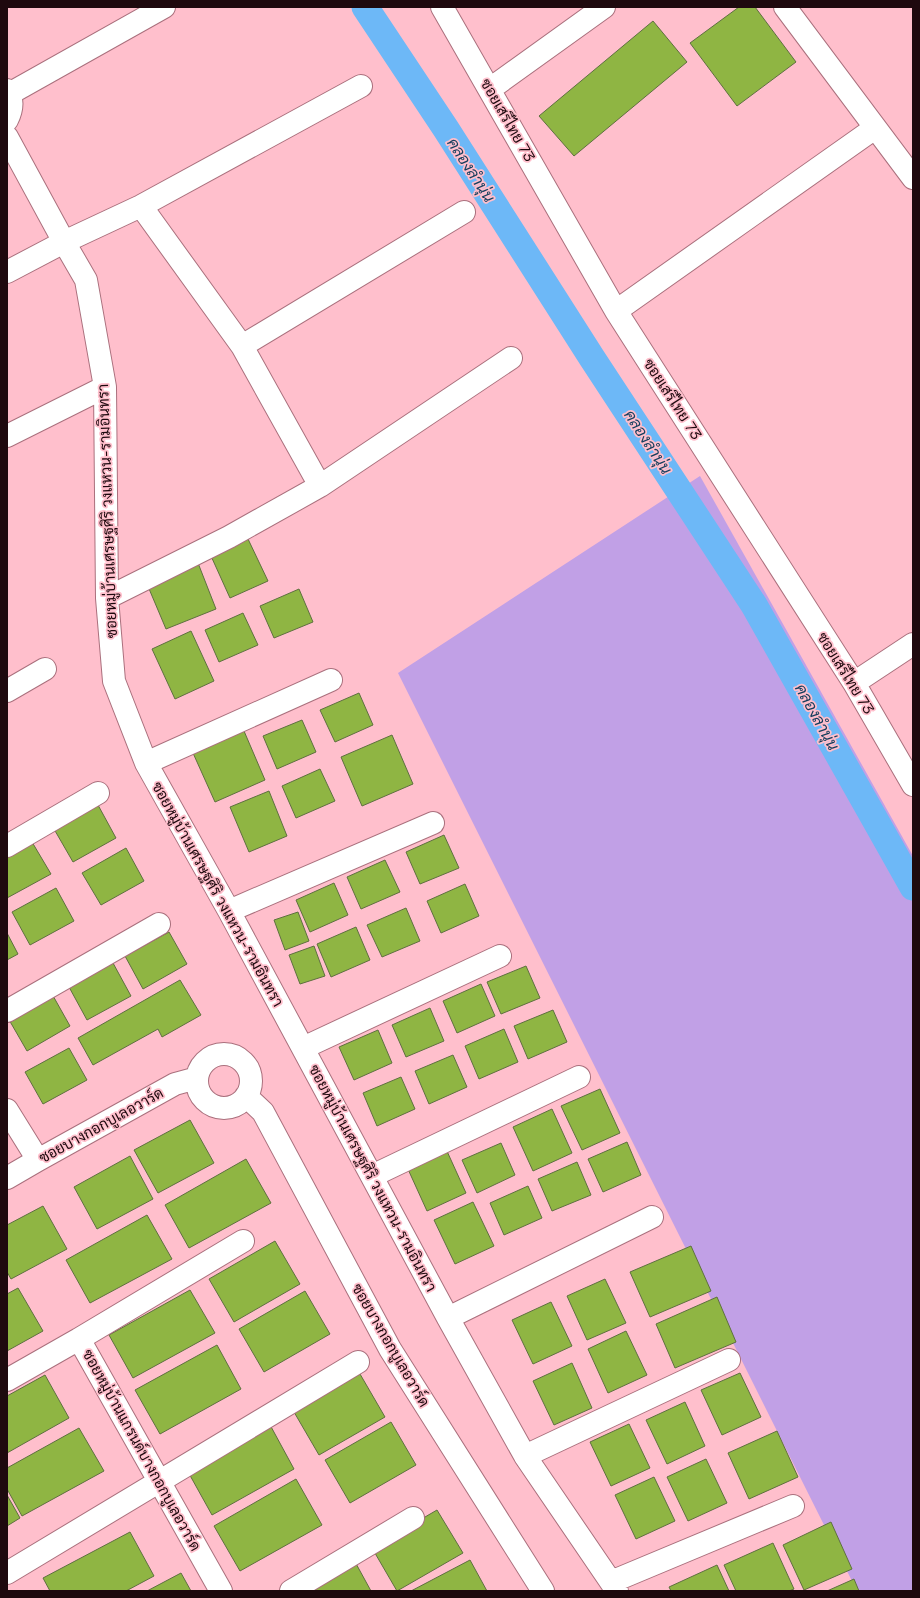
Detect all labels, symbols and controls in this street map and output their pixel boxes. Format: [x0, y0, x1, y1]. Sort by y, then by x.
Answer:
street label: ซอยเสรีไทย 73 [477, 75, 539, 165]
water label: คลองลำนุ่น [441, 134, 500, 207]
street label: ซอยเสรีไทย 73 [640, 355, 706, 443]
street label: ซอยหมู่บ้านเศรษฐศิริ วงแหวน-รามอินทรา [93, 383, 122, 638]
water label: คลองลำนุ่น [618, 406, 677, 479]
street label: ซอยเสรีไทย 73 [813, 629, 879, 717]
water label: คลองลำนุ่น [789, 680, 844, 755]
street label: ซอยหมู่บ้านเศรษฐศิริ วงแหวน-รามอินทรา [147, 778, 288, 1010]
street label: ซอยหมู่บ้านเศรษฐศิริ วงแหวน-รามอินทรา [304, 1061, 441, 1295]
street label: ซอยบางกอกบูเลอวาร์ด [35, 1083, 167, 1168]
street label: ซอยบางกอกบูเลอวาร์ด [347, 1280, 434, 1411]
street label: ซอยหมู่บ้านแกรนด์บางกอกบูเลอวาร์ด [78, 1346, 205, 1555]

